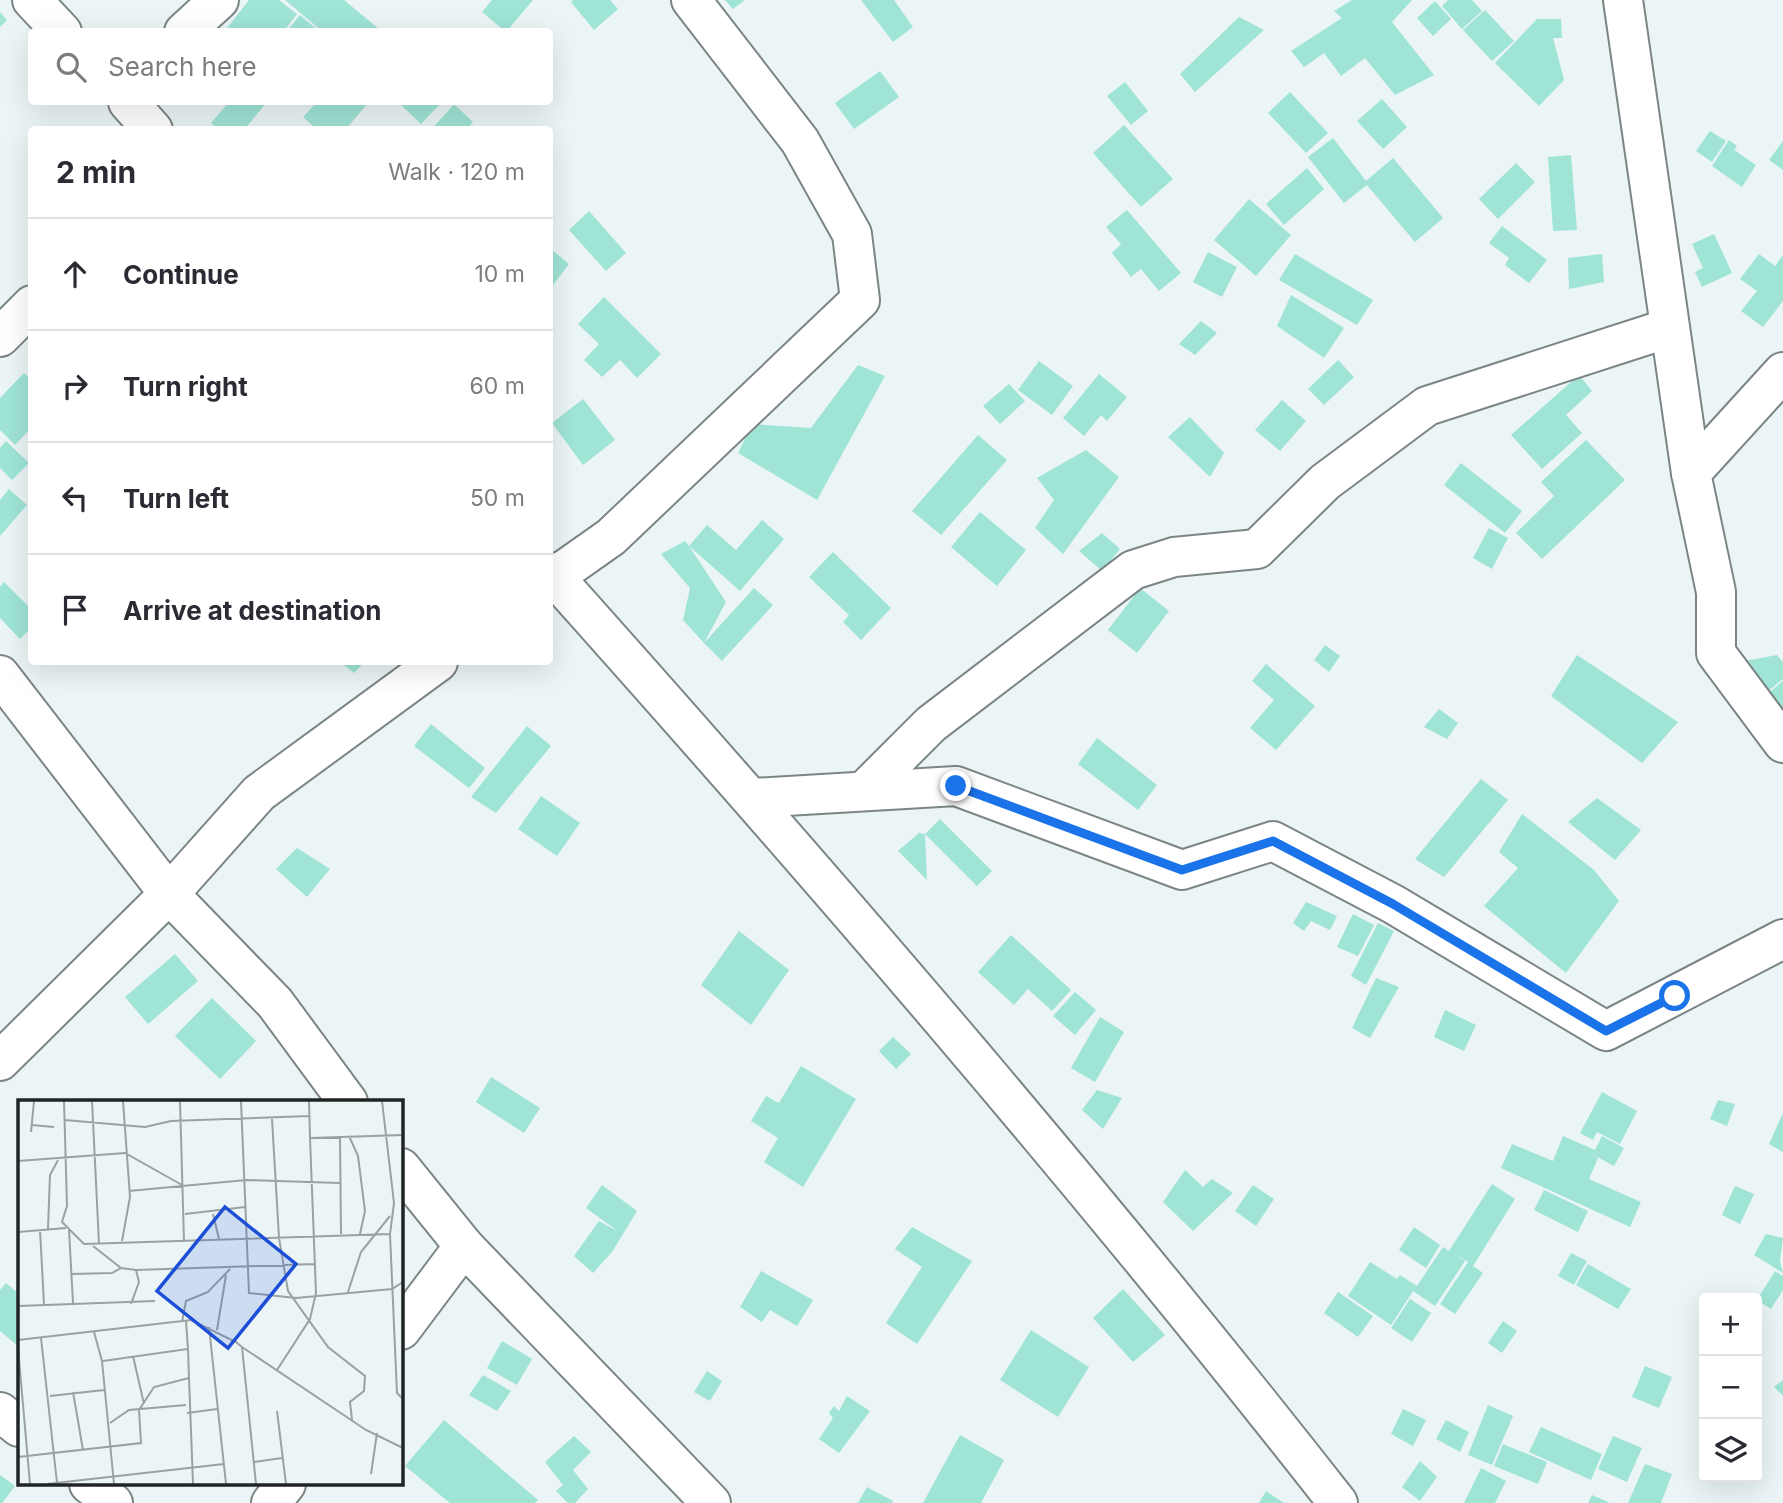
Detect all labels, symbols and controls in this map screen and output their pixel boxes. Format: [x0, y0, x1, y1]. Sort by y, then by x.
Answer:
search box [28, 28, 553, 105]
icon: search [52, 48, 90, 86]
text: Search here [108, 51, 257, 82]
text: 2 min [56, 154, 136, 190]
text: Walk · 120 m [388, 158, 525, 186]
icon: ahead [56, 255, 94, 293]
text: Continue [123, 259, 239, 290]
text: 10 m [475, 260, 525, 288]
icon: right [56, 367, 94, 405]
text: Turn right [123, 371, 248, 402]
text: 60 m [470, 372, 525, 400]
icon: left [56, 479, 94, 517]
text: Turn left [123, 483, 229, 514]
text: 50 m [470, 484, 525, 512]
icon: arrive [56, 591, 94, 629]
text: Arrive at destination [123, 595, 382, 626]
route end [940, 770, 971, 801]
route start [1659, 980, 1690, 1011]
inset map [18, 1100, 402, 1486]
map controls [1699, 1293, 1762, 1482]
button: + [1699, 1293, 1762, 1356]
button: − [1699, 1356, 1762, 1419]
button: layers [1699, 1419, 1762, 1482]

